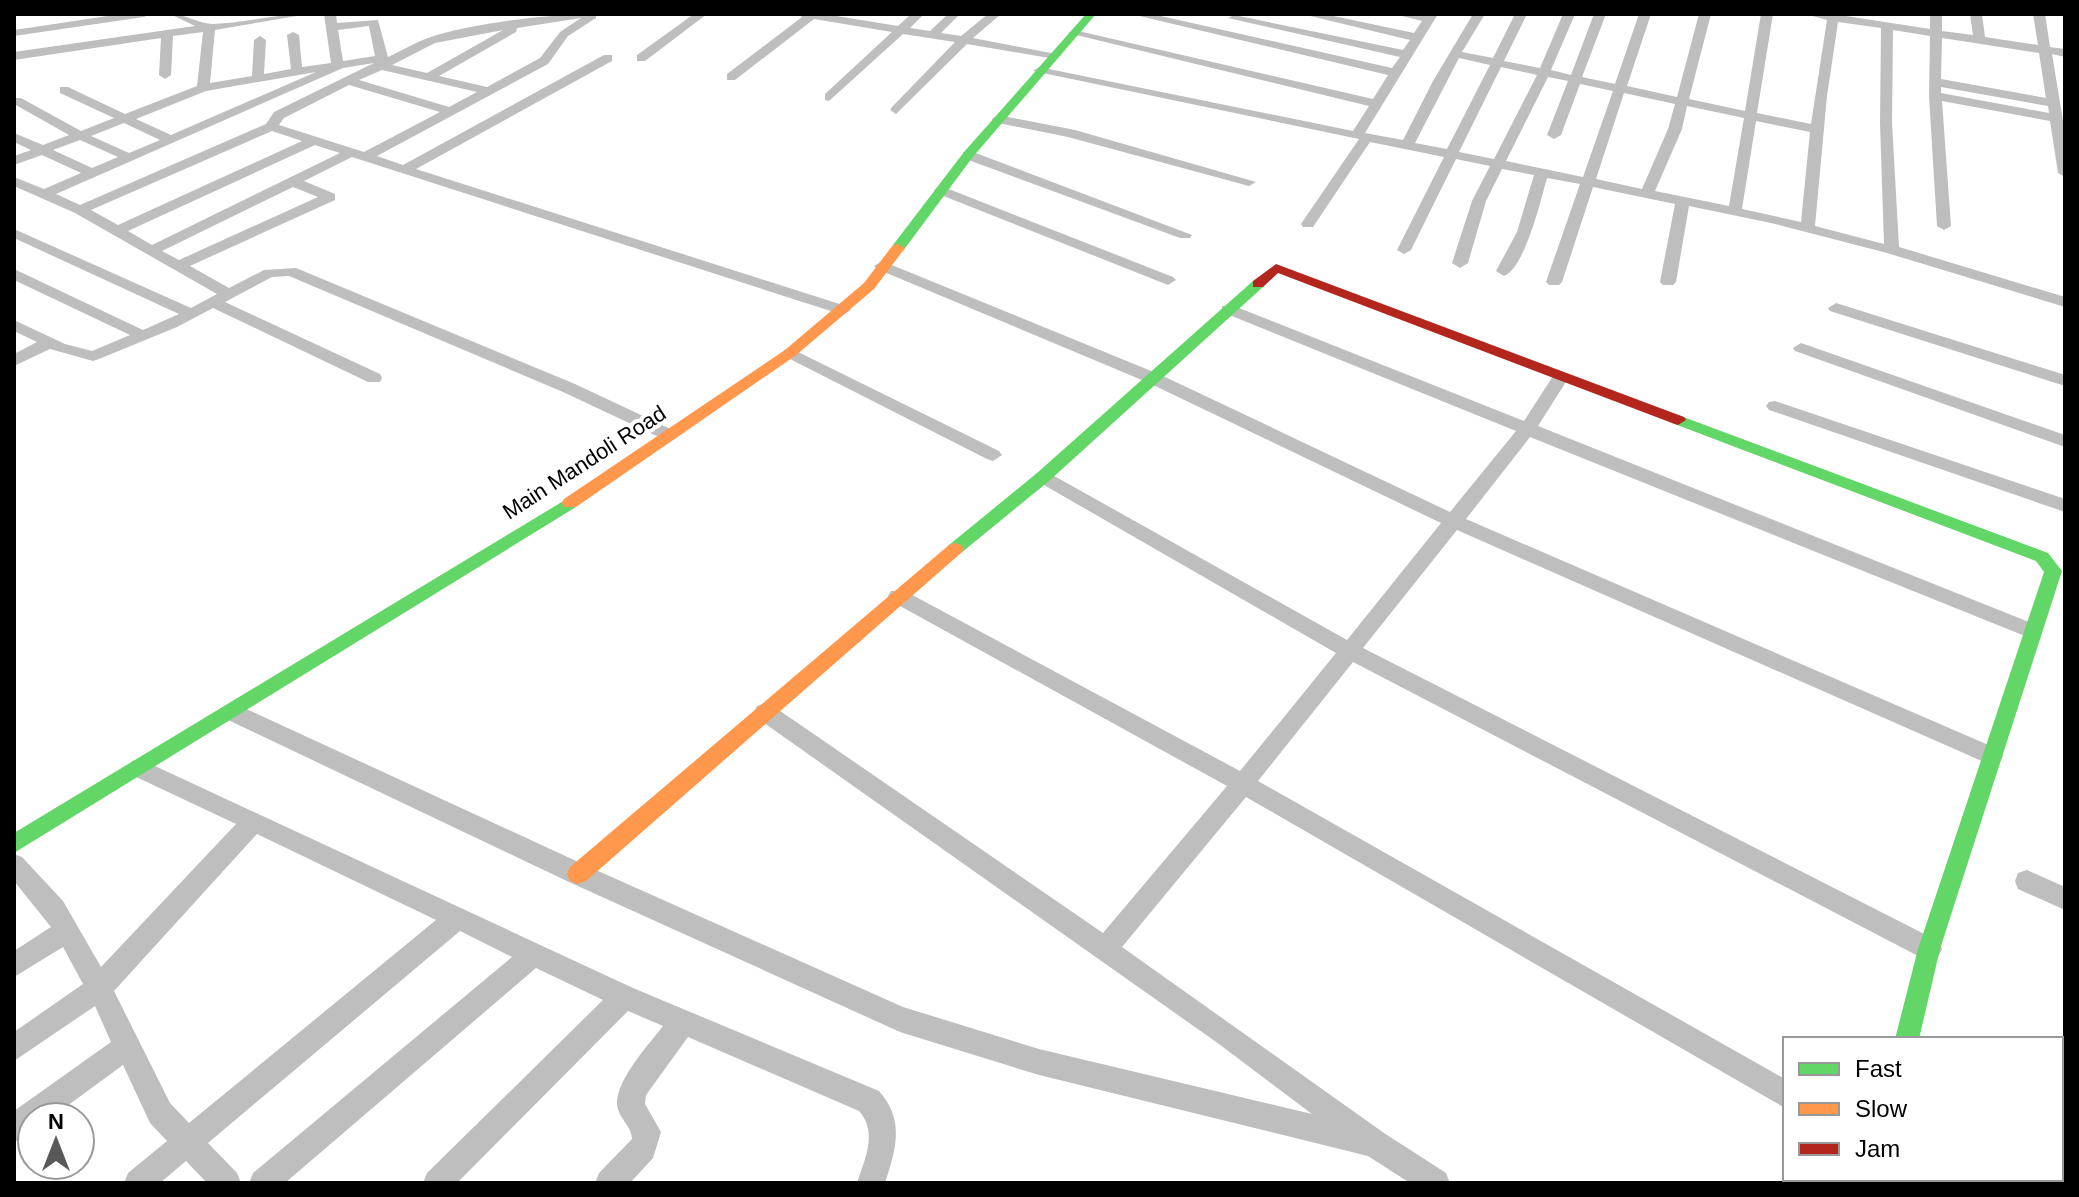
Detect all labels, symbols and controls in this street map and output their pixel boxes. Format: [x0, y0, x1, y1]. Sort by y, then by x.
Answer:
street label: Main Mandoli Road [498, 400, 671, 525]
legend [1783, 1037, 2063, 1181]
text: Fast [1855, 1055, 1902, 1082]
text: Slow [1855, 1095, 1908, 1122]
north arrow [16, 1101, 96, 1181]
text: N [48, 1109, 64, 1134]
text: Jam [1855, 1135, 1900, 1162]

